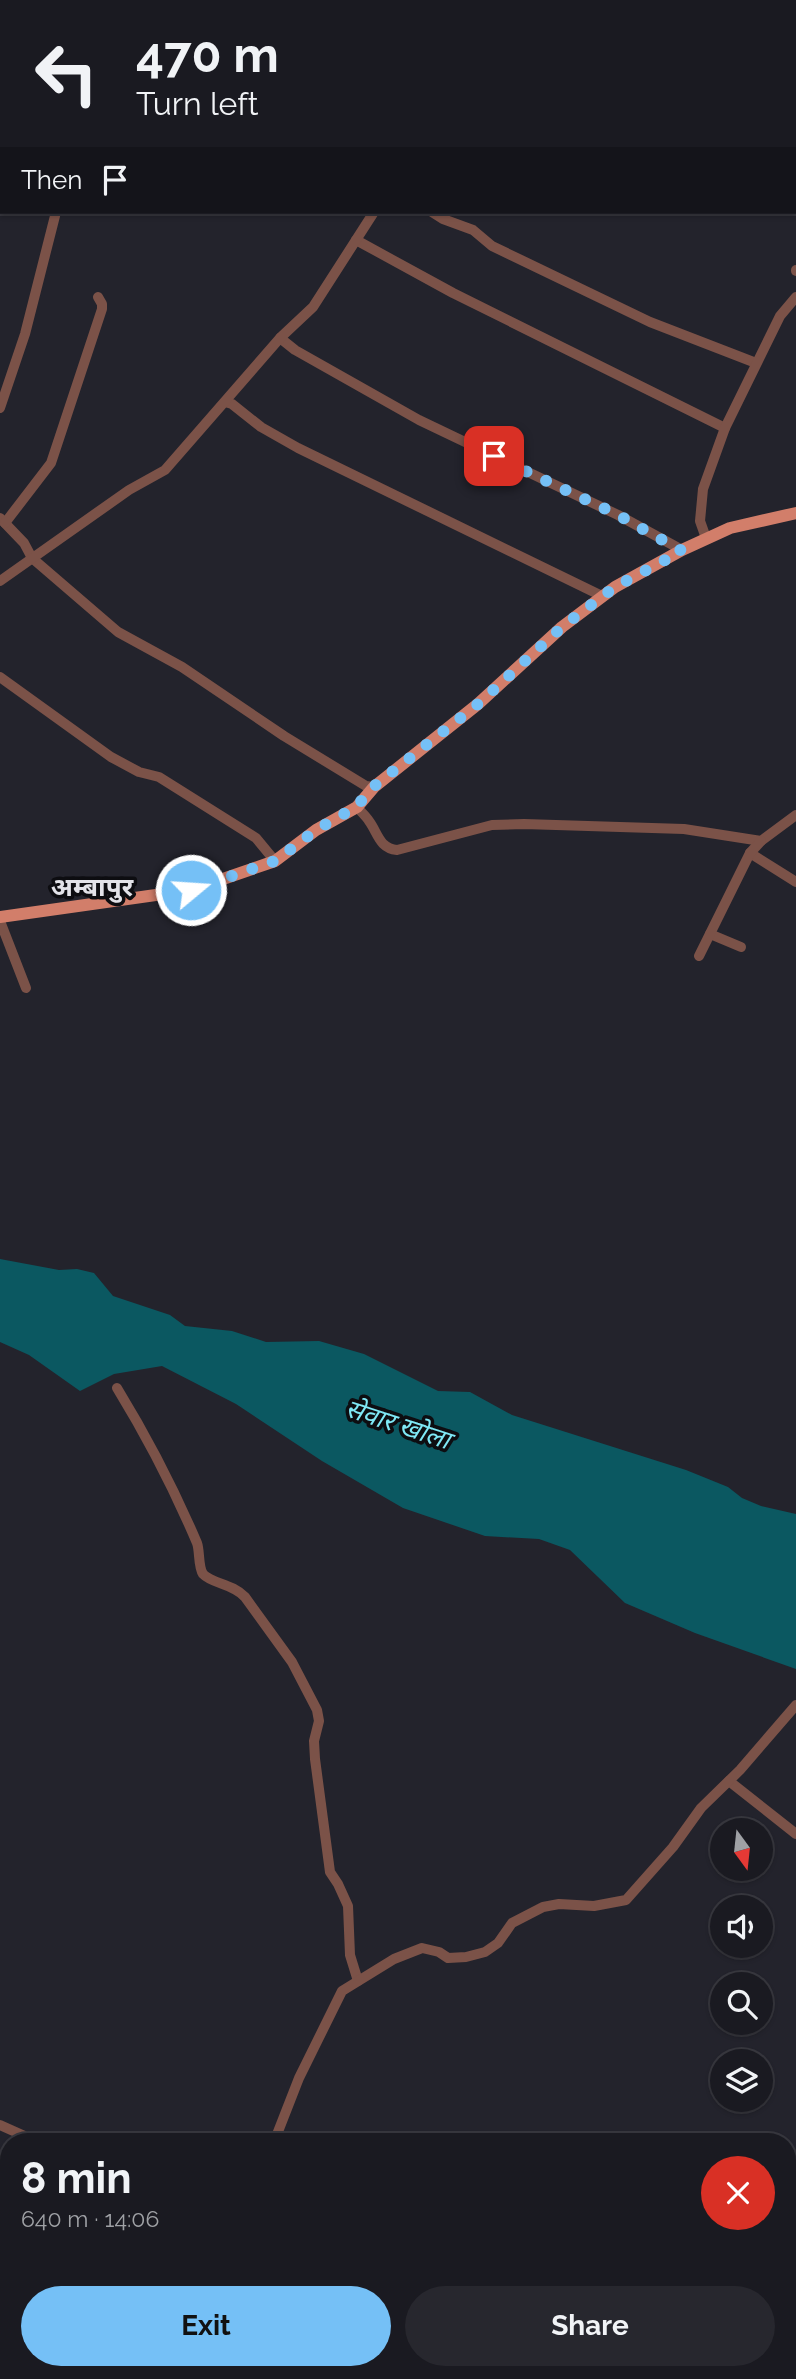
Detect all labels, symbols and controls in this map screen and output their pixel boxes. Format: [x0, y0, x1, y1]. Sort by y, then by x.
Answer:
text: 470 m [136, 26, 279, 83]
icon: left [21, 28, 112, 119]
text: Turn left [136, 85, 258, 122]
icon: arrive [96, 161, 134, 199]
text: Then [21, 165, 82, 195]
pin [464, 426, 524, 486]
icon: arrive [475, 437, 513, 475]
position arrow [154, 853, 228, 927]
district label: अम्बापुर [51, 872, 134, 903]
water label: सेवार खोला [342, 1393, 459, 1457]
north arrow [710, 1818, 774, 1881]
map controls [710, 1818, 773, 2112]
button: sound [710, 1895, 773, 1958]
button: search [710, 1972, 773, 2035]
button: layers [710, 2049, 773, 2112]
text: 8 min [21, 2154, 132, 2203]
button: close [701, 2156, 775, 2230]
text: 640 m · 14:06 [21, 2205, 159, 2232]
button: Exit [21, 2286, 391, 2366]
button: Share [405, 2286, 775, 2366]

